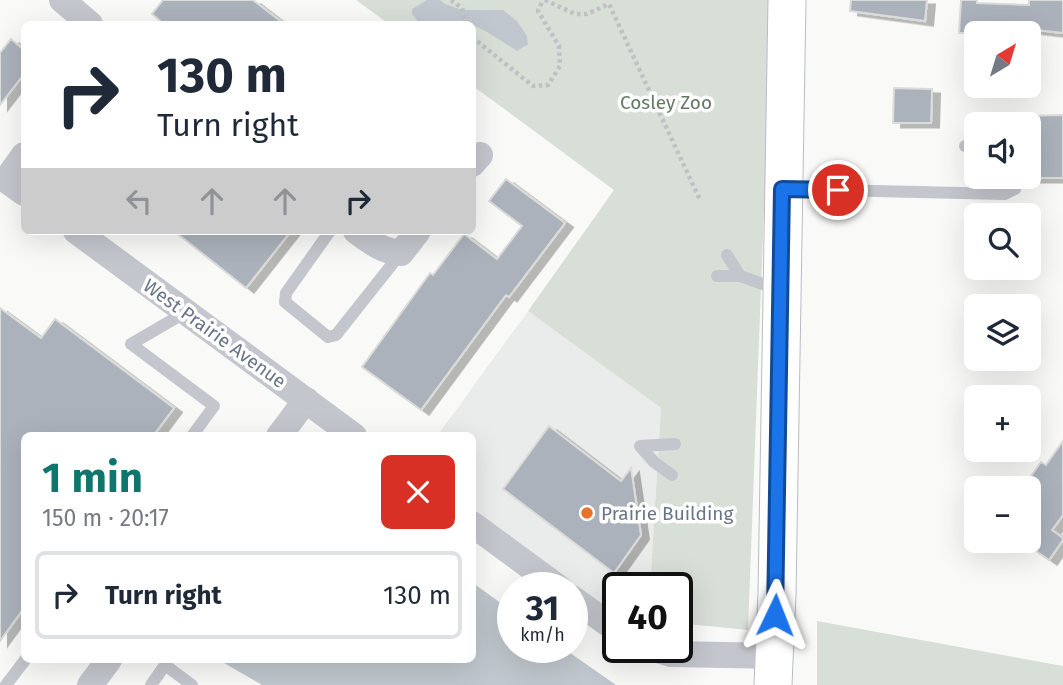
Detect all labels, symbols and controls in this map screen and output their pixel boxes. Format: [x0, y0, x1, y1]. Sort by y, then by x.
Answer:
north arrow [964, 21, 1041, 98]
map controls [964, 21, 1041, 553]
text: 130 m [157, 46, 287, 105]
icon: right [42, 49, 133, 140]
park label: Cosley Zoo [620, 91, 712, 114]
text: Turn right [157, 106, 299, 144]
button: sound [964, 112, 1041, 189]
pin [808, 160, 868, 220]
icon: arrive [819, 171, 857, 209]
icon: left [120, 182, 158, 220]
icon: ahead [193, 182, 231, 220]
icon: ahead [266, 182, 304, 220]
icon: right [339, 182, 377, 220]
button: search [964, 203, 1041, 280]
street label: West Prairie Avenue [139, 274, 291, 393]
button: layers [964, 294, 1041, 371]
button: + [964, 385, 1041, 462]
text: 1 min [42, 453, 143, 503]
button: close [381, 455, 455, 529]
button: − [964, 476, 1041, 553]
place label: Prairie Building [601, 502, 733, 525]
text: 150 m · 20:17 [42, 504, 169, 532]
marker: Prairie Building [579, 505, 595, 521]
speed limit sign: 40 [602, 572, 693, 663]
icon: right [46, 576, 84, 614]
position arrow [738, 578, 812, 652]
text: Turn right [105, 580, 222, 611]
text: 130 m [383, 580, 451, 611]
text: 31 [526, 587, 559, 629]
text: km/h [520, 624, 565, 646]

